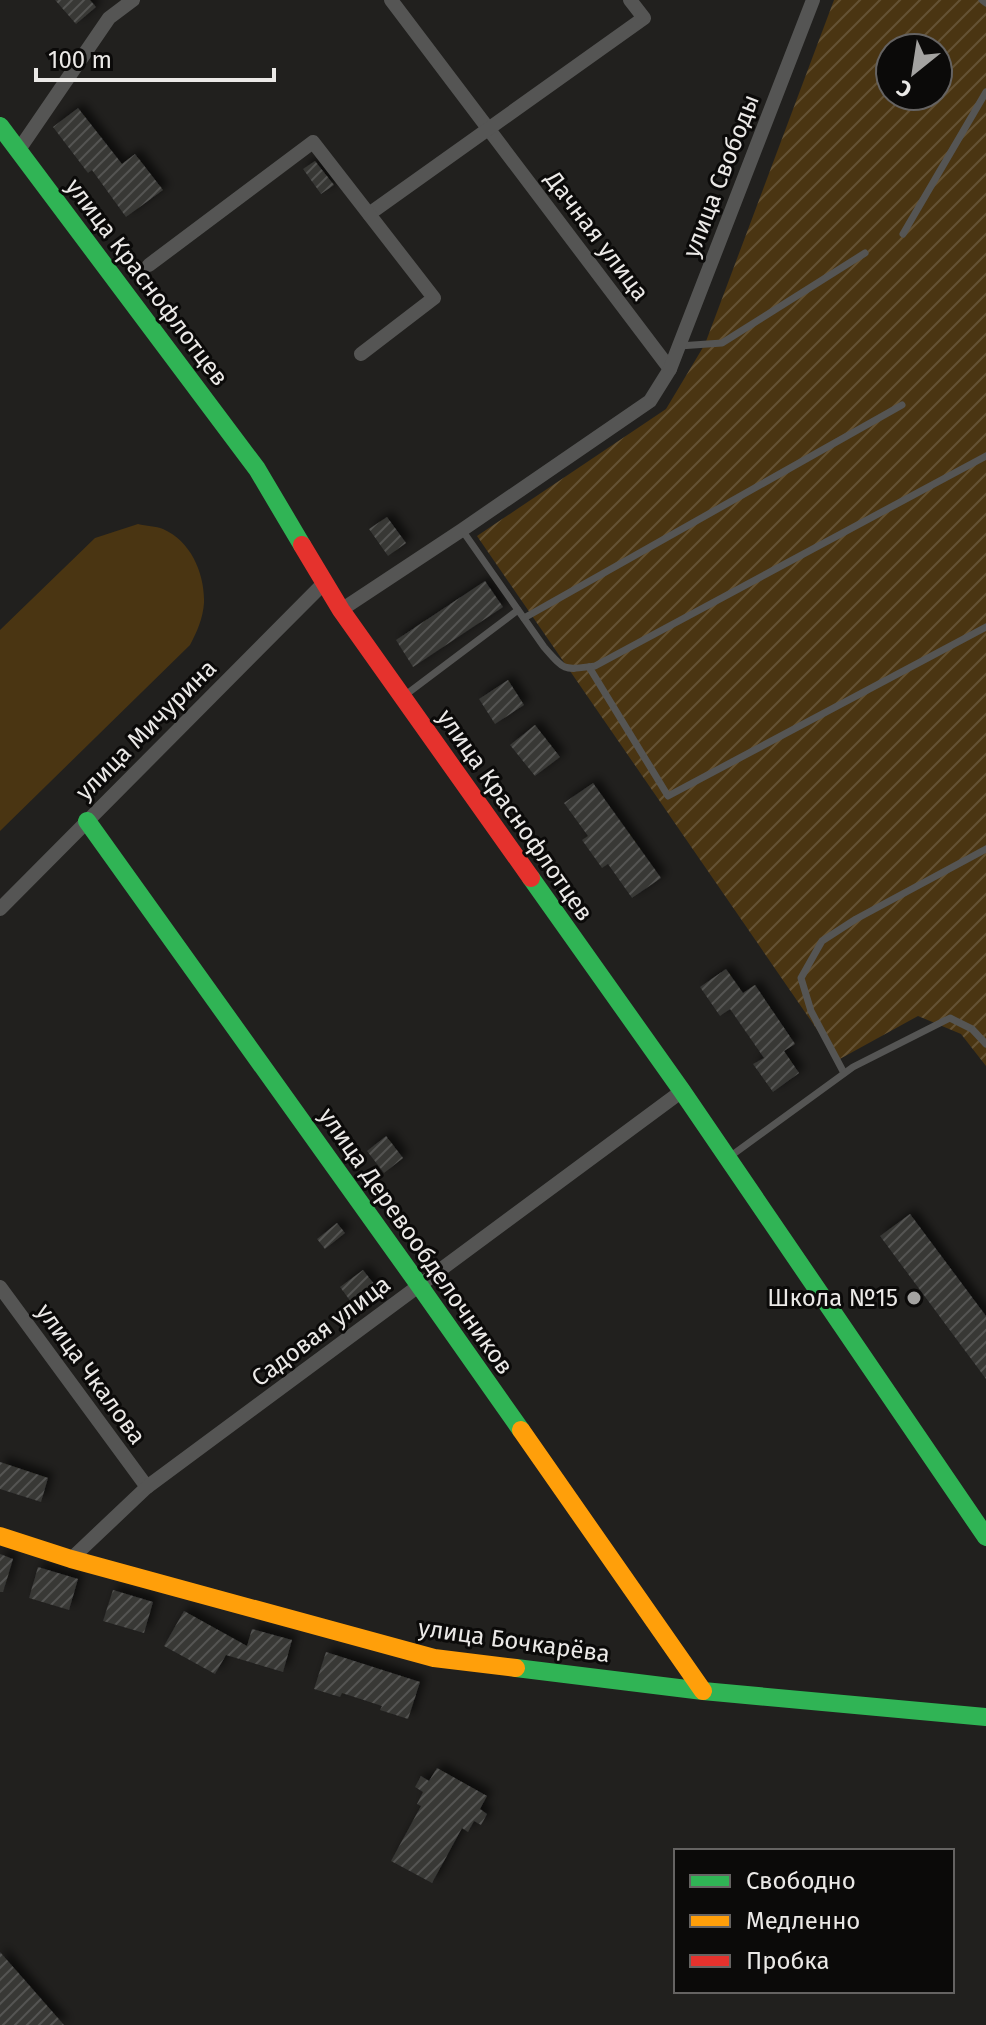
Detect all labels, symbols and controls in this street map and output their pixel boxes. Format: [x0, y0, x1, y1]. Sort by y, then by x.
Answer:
scale bar [36, 32, 274, 82]
north arrow [874, 32, 954, 112]
text: 100 m [48, 46, 112, 74]
text: С [892, 74, 916, 104]
street label: улица Свободы [677, 90, 765, 262]
street label: Дачная улица [539, 165, 655, 306]
street label: улица Краснофлотцев [60, 173, 234, 391]
street label: улица Мичурина [70, 654, 222, 806]
street label: улица Краснофлотцев [431, 704, 599, 926]
street label: улица Деревообделочников [313, 1102, 519, 1380]
street label: Садовая улица [246, 1270, 396, 1392]
place label: Школа №15 [767, 1284, 898, 1312]
marker: Школа №15 [905, 1289, 923, 1307]
street label: улица Чкалова [31, 1298, 151, 1450]
street label: улица Бочкарёва [416, 1614, 612, 1668]
legend [674, 1849, 954, 1993]
text: Свободно [746, 1867, 856, 1895]
text: Медленно [746, 1907, 860, 1935]
text: Пробка [746, 1947, 830, 1975]

